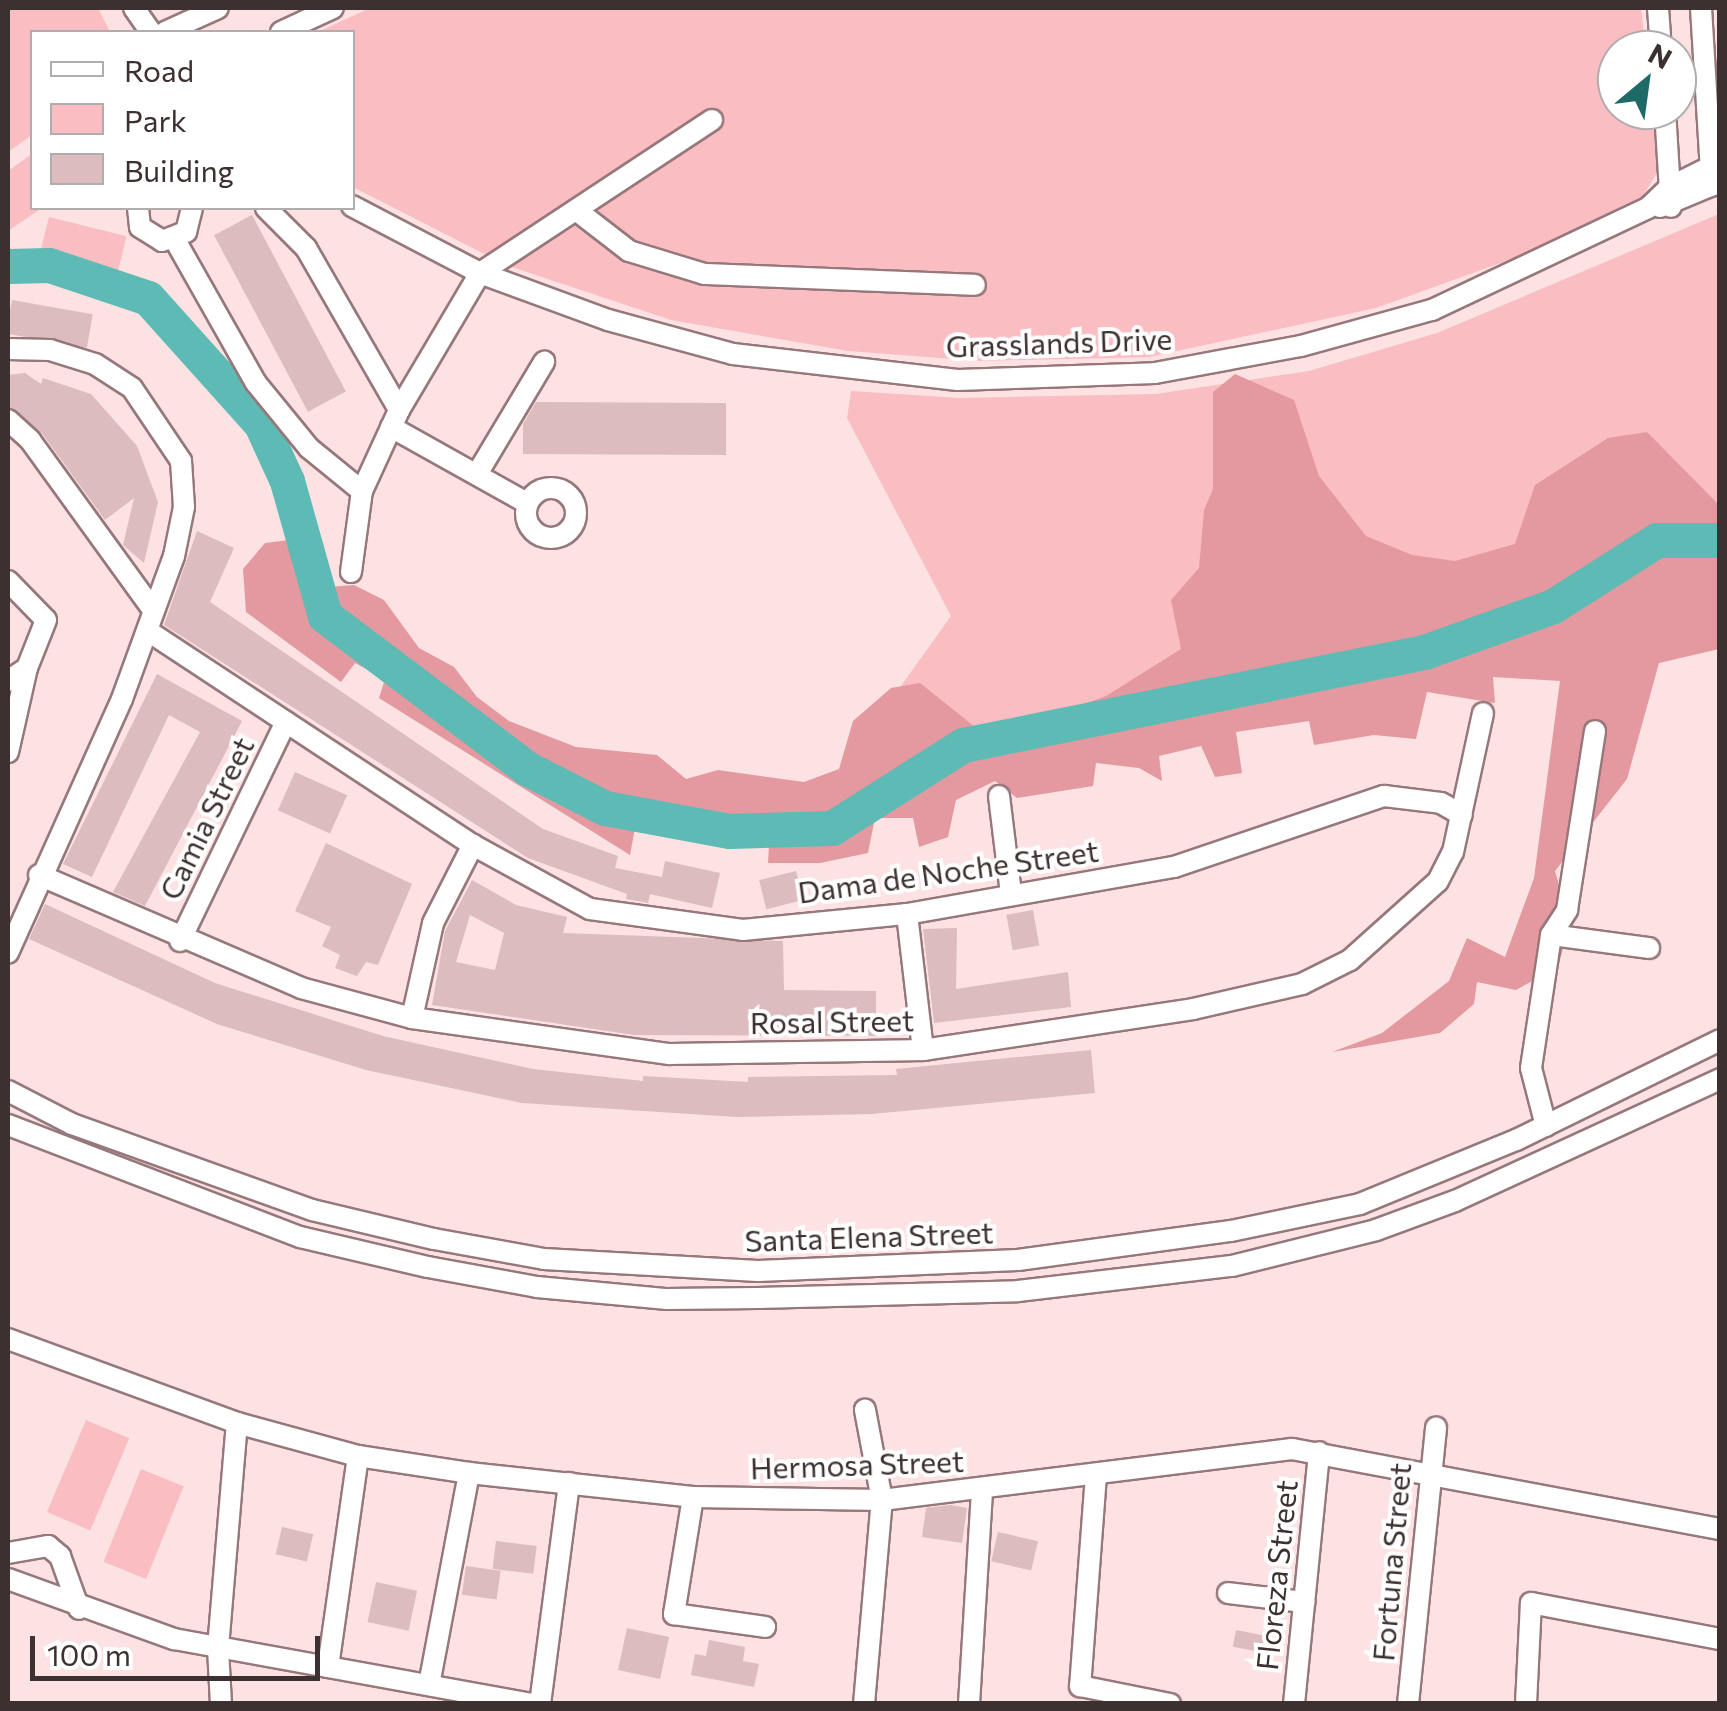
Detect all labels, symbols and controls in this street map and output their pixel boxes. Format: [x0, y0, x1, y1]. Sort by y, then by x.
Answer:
legend [30, 30, 355, 210]
north arrow [1597, 30, 1697, 130]
text: N [1643, 36, 1678, 75]
text: Road [124, 51, 194, 88]
text: Park [124, 101, 187, 138]
text: Building [124, 151, 234, 188]
street label: Grasslands Drive [945, 320, 1173, 364]
street label: Camia Street [151, 731, 261, 905]
street label: Dama de Noche Street [795, 832, 1101, 910]
street label: Rosal Street [750, 1002, 914, 1040]
street label: Santa Elena Street [744, 1214, 994, 1258]
street label: Hermosa Street [749, 1442, 965, 1486]
street label: Fortuna Street [1364, 1461, 1418, 1663]
street label: Floreza Street [1248, 1478, 1304, 1672]
scale bar [35, 1616, 325, 1678]
text: 100 m [47, 1635, 131, 1672]

